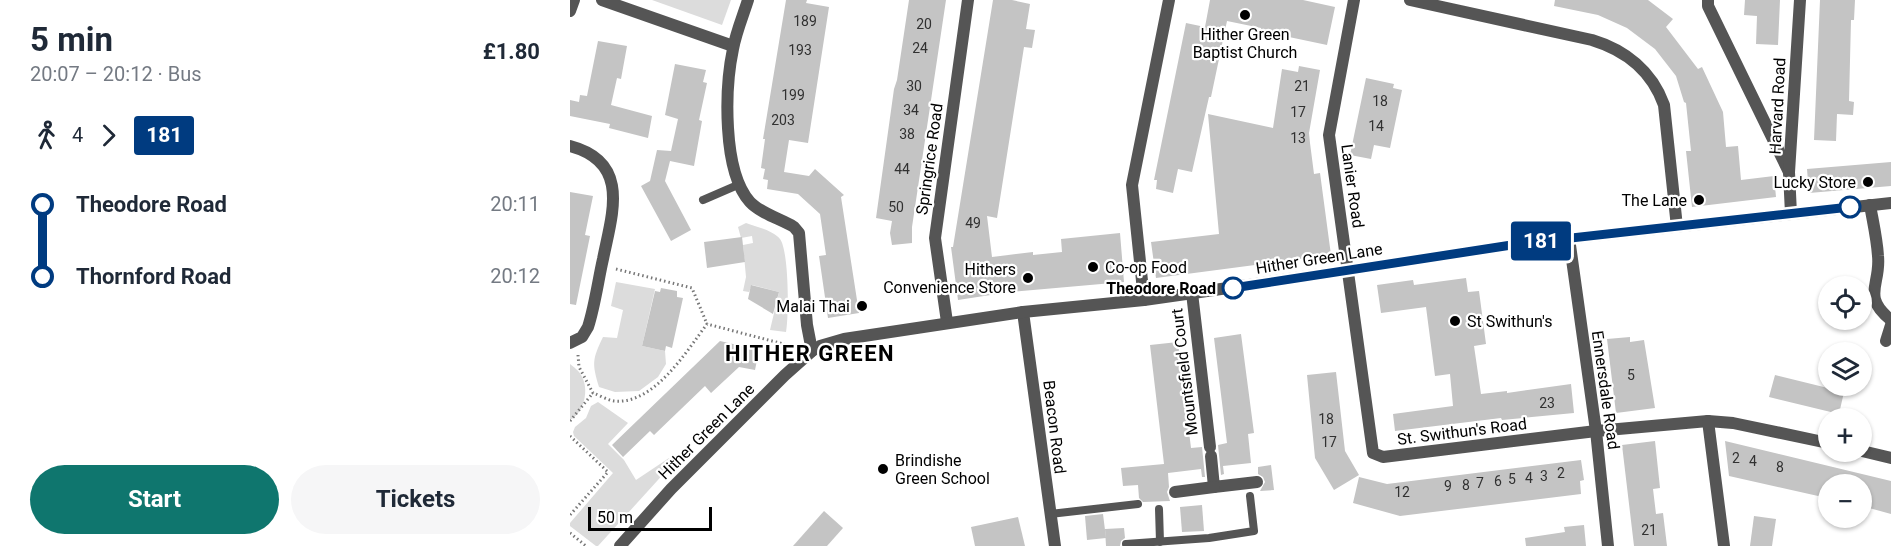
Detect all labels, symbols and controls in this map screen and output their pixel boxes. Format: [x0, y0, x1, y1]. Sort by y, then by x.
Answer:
marker: Hither Green Baptist Church [1238, 8, 1252, 22]
house number: 189 [793, 13, 817, 29]
house number: 20 [916, 16, 932, 32]
text: 5 min [30, 20, 113, 59]
place label: Hither Green Baptist Church [1193, 25, 1297, 62]
text: £1.80 [483, 39, 540, 64]
house number: 24 [912, 40, 928, 56]
house number: 193 [788, 42, 812, 58]
street label: Harvard Road [1765, 57, 1790, 155]
text: 20:07 – 20:12 · Bus [30, 62, 202, 86]
house number: 30 [906, 78, 922, 94]
house number: 21 [1294, 78, 1310, 94]
house number: 199 [781, 87, 805, 103]
house number: 18 [1372, 93, 1388, 109]
house number: 34 [903, 102, 919, 118]
street label: Springrice Road [912, 102, 947, 216]
house number: 17 [1290, 104, 1306, 120]
house number: 203 [771, 112, 795, 128]
house number: 14 [1368, 118, 1384, 134]
icon: walk [30, 119, 63, 152]
icon: forward [92, 119, 125, 152]
text: 4 [72, 123, 83, 147]
text: 181 [146, 123, 182, 147]
house number: 38 [899, 126, 915, 142]
house number: 13 [1290, 130, 1306, 146]
street label: Lanier Road [1337, 143, 1368, 229]
house number: 44 [894, 161, 910, 177]
place label: Lucky Store [1773, 173, 1856, 192]
marker: Lucky Store [1861, 175, 1875, 189]
place label: The Lane [1622, 191, 1687, 210]
text: Theodore Road [76, 192, 227, 217]
text: 20:11 [490, 192, 540, 216]
marker: The Lane [1692, 193, 1706, 207]
unlabelled marker [1839, 196, 1861, 218]
house number: 50 [888, 199, 904, 215]
house number: 49 [965, 215, 981, 231]
line badge: 181 [1506, 222, 1576, 260]
text: 181 [1523, 229, 1559, 253]
street label: Hither Green Lane [1254, 239, 1384, 278]
place label: Co-op Food [1105, 258, 1187, 277]
place label: Hithers Convenience Store [883, 260, 1016, 297]
marker: Co-op Food [1086, 260, 1100, 274]
text: Thornford Road [76, 264, 231, 289]
text: 20:12 [490, 264, 540, 288]
marker: Hithers Convenience Store [1021, 271, 1035, 285]
map controls [1818, 276, 1872, 528]
button: locate [1818, 276, 1872, 330]
marker: Theodore Road [1222, 277, 1244, 299]
place label: Theodore Road [1106, 279, 1216, 298]
place label: Malai Thai [776, 297, 850, 316]
marker: Malai Thai [855, 299, 869, 313]
street label: Mountsfield Court [1167, 307, 1202, 437]
place label: St Swithun's [1467, 312, 1552, 331]
marker: St Swithun's [1448, 314, 1462, 328]
street label: Ennersdale Road [1588, 329, 1623, 451]
district label: HITHER GREEN [725, 341, 895, 366]
button: layers [1818, 342, 1872, 396]
house number: 5 [1627, 367, 1635, 383]
street label: Hither Green Lane [654, 379, 758, 483]
street label: Beacon Road [1039, 379, 1070, 475]
house number: 23 [1539, 395, 1555, 411]
button: + [1818, 408, 1872, 462]
house number: 18 [1318, 411, 1334, 427]
street label: St. Swithun's Road [1396, 414, 1528, 449]
house number: 17 [1321, 434, 1337, 450]
house number: 2 [1732, 450, 1740, 466]
place label: Brindishe Green School [895, 451, 990, 488]
house number: 4 [1749, 453, 1757, 469]
house number: 8 [1776, 459, 1784, 475]
marker: Brindishe Green School [876, 462, 890, 476]
button: Start [30, 465, 279, 534]
button: Tickets [291, 465, 540, 534]
house number: 2 [1557, 465, 1565, 481]
house number: 3 [1540, 468, 1548, 484]
house number: 4 [1525, 470, 1533, 486]
house number: 5 [1508, 471, 1516, 487]
house number: 6 [1494, 473, 1502, 489]
button: − [1818, 474, 1872, 528]
house number: 7 [1476, 475, 1484, 491]
house number: 8 [1462, 477, 1470, 493]
house number: 9 [1444, 478, 1452, 494]
house number: 12 [1394, 484, 1410, 500]
scale bar [588, 504, 712, 532]
text: 50 m [597, 508, 633, 527]
house number: 21 [1641, 522, 1657, 538]

